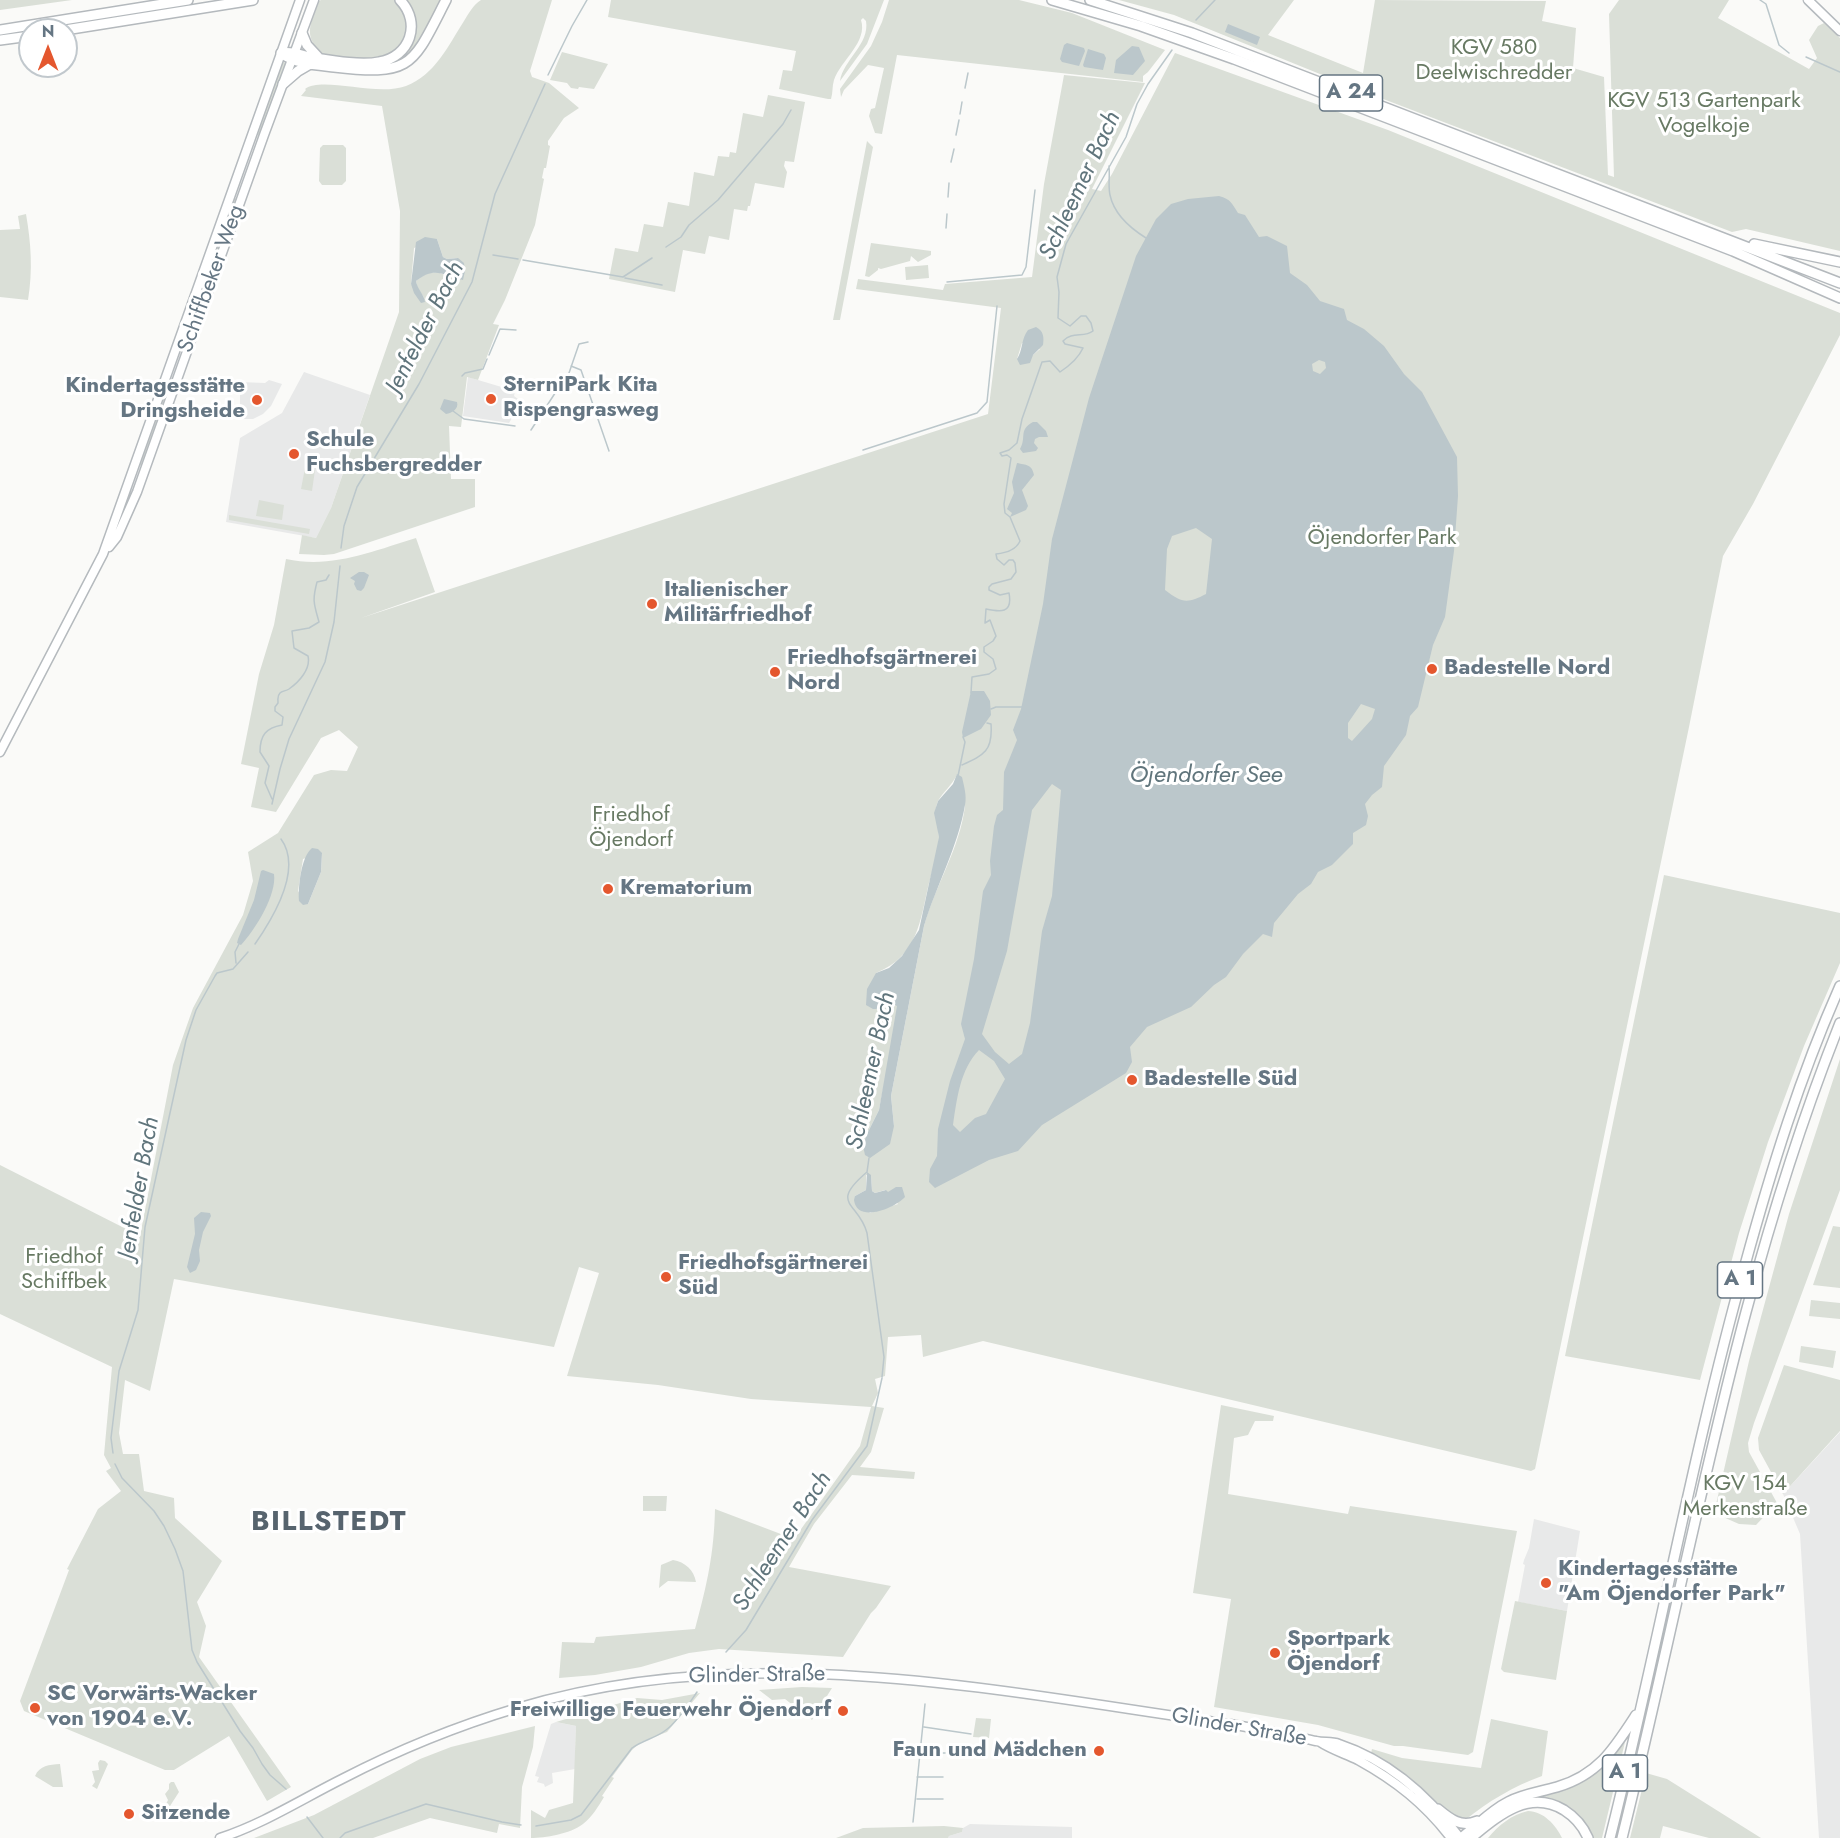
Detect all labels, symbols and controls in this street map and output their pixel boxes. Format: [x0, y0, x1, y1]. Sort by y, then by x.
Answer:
north arrow [18, 18, 78, 78]
text: N [42, 20, 54, 43]
park label: KGV 580 Deelwischredder [1416, 36, 1572, 88]
road number: A 24 [1320, 75, 1382, 111]
park label: KGV 513 Gartenpark Vogelkoje [1607, 89, 1801, 140]
water label: Schleemer Bach [1034, 107, 1128, 265]
street label: Schiffbeker Weg [173, 202, 251, 356]
water label: Jenfelder Bach [380, 257, 472, 399]
place label: SterniPark Kita Rispengrasweg [503, 373, 659, 424]
place label: Kindertagesstätte Dringsheide [65, 374, 245, 426]
marker: SterniPark Kita Rispengrasweg [484, 392, 498, 406]
marker: Kindertagesstätte Dringsheide [250, 393, 264, 407]
place label: Schule Fuchsbergredder [306, 428, 482, 480]
marker: Schule Fuchsbergredder [287, 447, 301, 461]
park label: Öjendorfer Park [1308, 526, 1456, 552]
place label: Italienischer Militärfriedhof [664, 578, 812, 630]
marker: Italienischer Militärfriedhof [645, 597, 659, 611]
place label: Friedhofsgärtnerei Nord [787, 646, 977, 698]
place label: Badestelle Nord [1444, 656, 1610, 682]
marker: Badestelle Nord [1425, 662, 1439, 676]
marker: Friedhofsgärtnerei Nord [768, 665, 782, 679]
water label: Öjendorfer See [1129, 762, 1283, 790]
park label: Friedhof Öjendorf [589, 803, 673, 854]
place label: Krematorium [620, 876, 752, 902]
marker: Krematorium [601, 882, 615, 896]
water label: Schleemer Bach [841, 990, 903, 1152]
place label: Badestelle Süd [1144, 1067, 1297, 1093]
marker: Badestelle Süd [1125, 1073, 1139, 1087]
water label: Jenfelder Bach [113, 1115, 167, 1261]
park label: Friedhof Schiffbek [21, 1245, 107, 1296]
place label: Friedhofsgärtnerei Süd [678, 1251, 868, 1302]
road number: A 1 [1718, 1262, 1762, 1298]
marker: Friedhofsgärtnerei Süd [659, 1270, 673, 1284]
water label: Schleemer Bach [727, 1467, 839, 1617]
park label: KGV 154 Merkenstraße [1683, 1472, 1807, 1524]
district label: BILLSTEDT [251, 1506, 407, 1540]
place label: Kindertagesstätte "Am Öjendorfer Park" [1558, 1557, 1786, 1609]
marker: Kindertagesstätte "Am Öjendorfer Park" [1539, 1576, 1553, 1590]
place label: Sportpark Öjendorf [1287, 1627, 1391, 1678]
marker: Sportpark Öjendorf [1268, 1646, 1282, 1660]
street label: Glinder Straße [688, 1662, 826, 1690]
place label: SC Vorwärts-Wacker von 1904 e.V. [47, 1682, 257, 1734]
place label: Freiwillige Feuerwehr Öjendorf [510, 1698, 831, 1724]
marker: SC Vorwärts-Wacker von 1904 e.V. [28, 1701, 42, 1715]
street label: Glinder Straße [1169, 1703, 1309, 1753]
marker: Freiwillige Feuerwehr Öjendorf [836, 1704, 850, 1718]
place label: Faun und Mädchen [892, 1738, 1087, 1764]
marker: Faun und Mädchen [1092, 1744, 1106, 1758]
road number: A 1 [1602, 1755, 1648, 1791]
place label: Sitzende [141, 1801, 230, 1827]
marker: Sitzende [122, 1807, 136, 1821]

